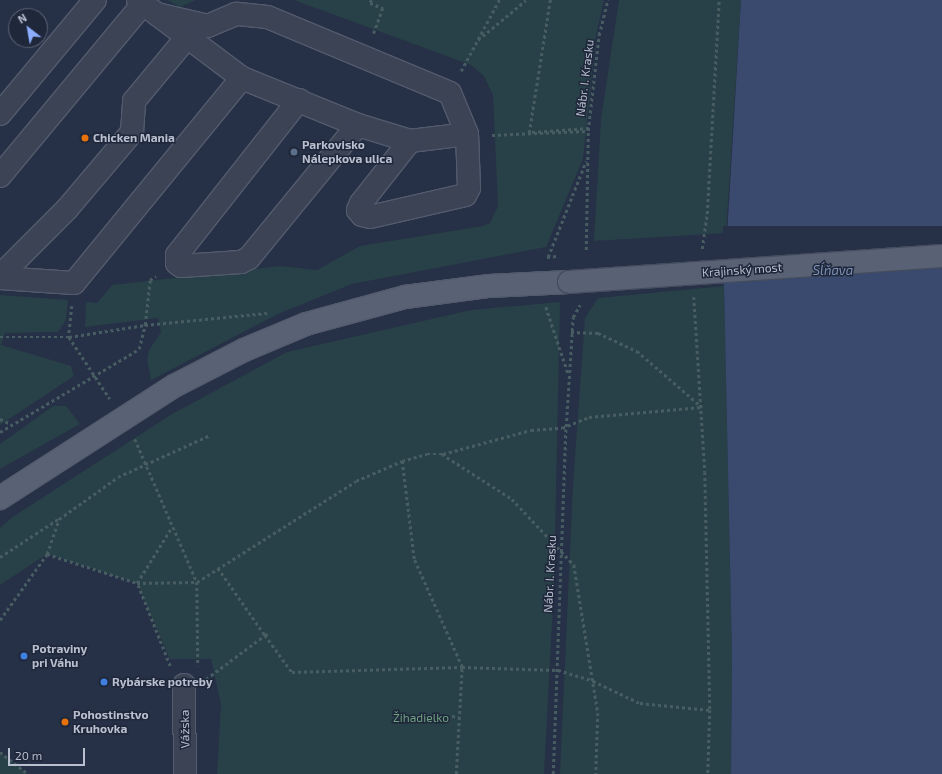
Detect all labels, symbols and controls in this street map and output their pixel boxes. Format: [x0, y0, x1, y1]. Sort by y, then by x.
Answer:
north arrow [8, 8, 48, 48]
text: N [15, 11, 29, 26]
street label: Nábr. I. Krasku [573, 39, 597, 117]
place label: Chicken Mania [93, 131, 175, 145]
marker: Chicken Mania [80, 133, 90, 143]
place label: Parkovisko Nálepkova ulica [302, 138, 392, 166]
marker: Parkovisko Nálepkova ulica [289, 147, 299, 157]
street label: Krajinský most [701, 260, 783, 280]
water label: Sĺňava [813, 262, 853, 278]
street label: Nábr. I. Krasku [541, 535, 559, 613]
place label: Potraviny pri Váhu [32, 642, 87, 670]
marker: Potraviny pri Váhu [19, 651, 29, 661]
place label: Rybárske potreby [112, 675, 213, 689]
marker: Rybárske potreby [99, 677, 109, 687]
place label: Pohostinstvo Kruhovka [73, 708, 149, 736]
street label: Vážska [177, 710, 193, 748]
park label: Žihadielko [393, 711, 449, 725]
marker: Pohostinstvo Kruhovka [60, 717, 70, 727]
scale bar [10, 740, 87, 766]
text: 20 m [15, 748, 42, 762]

